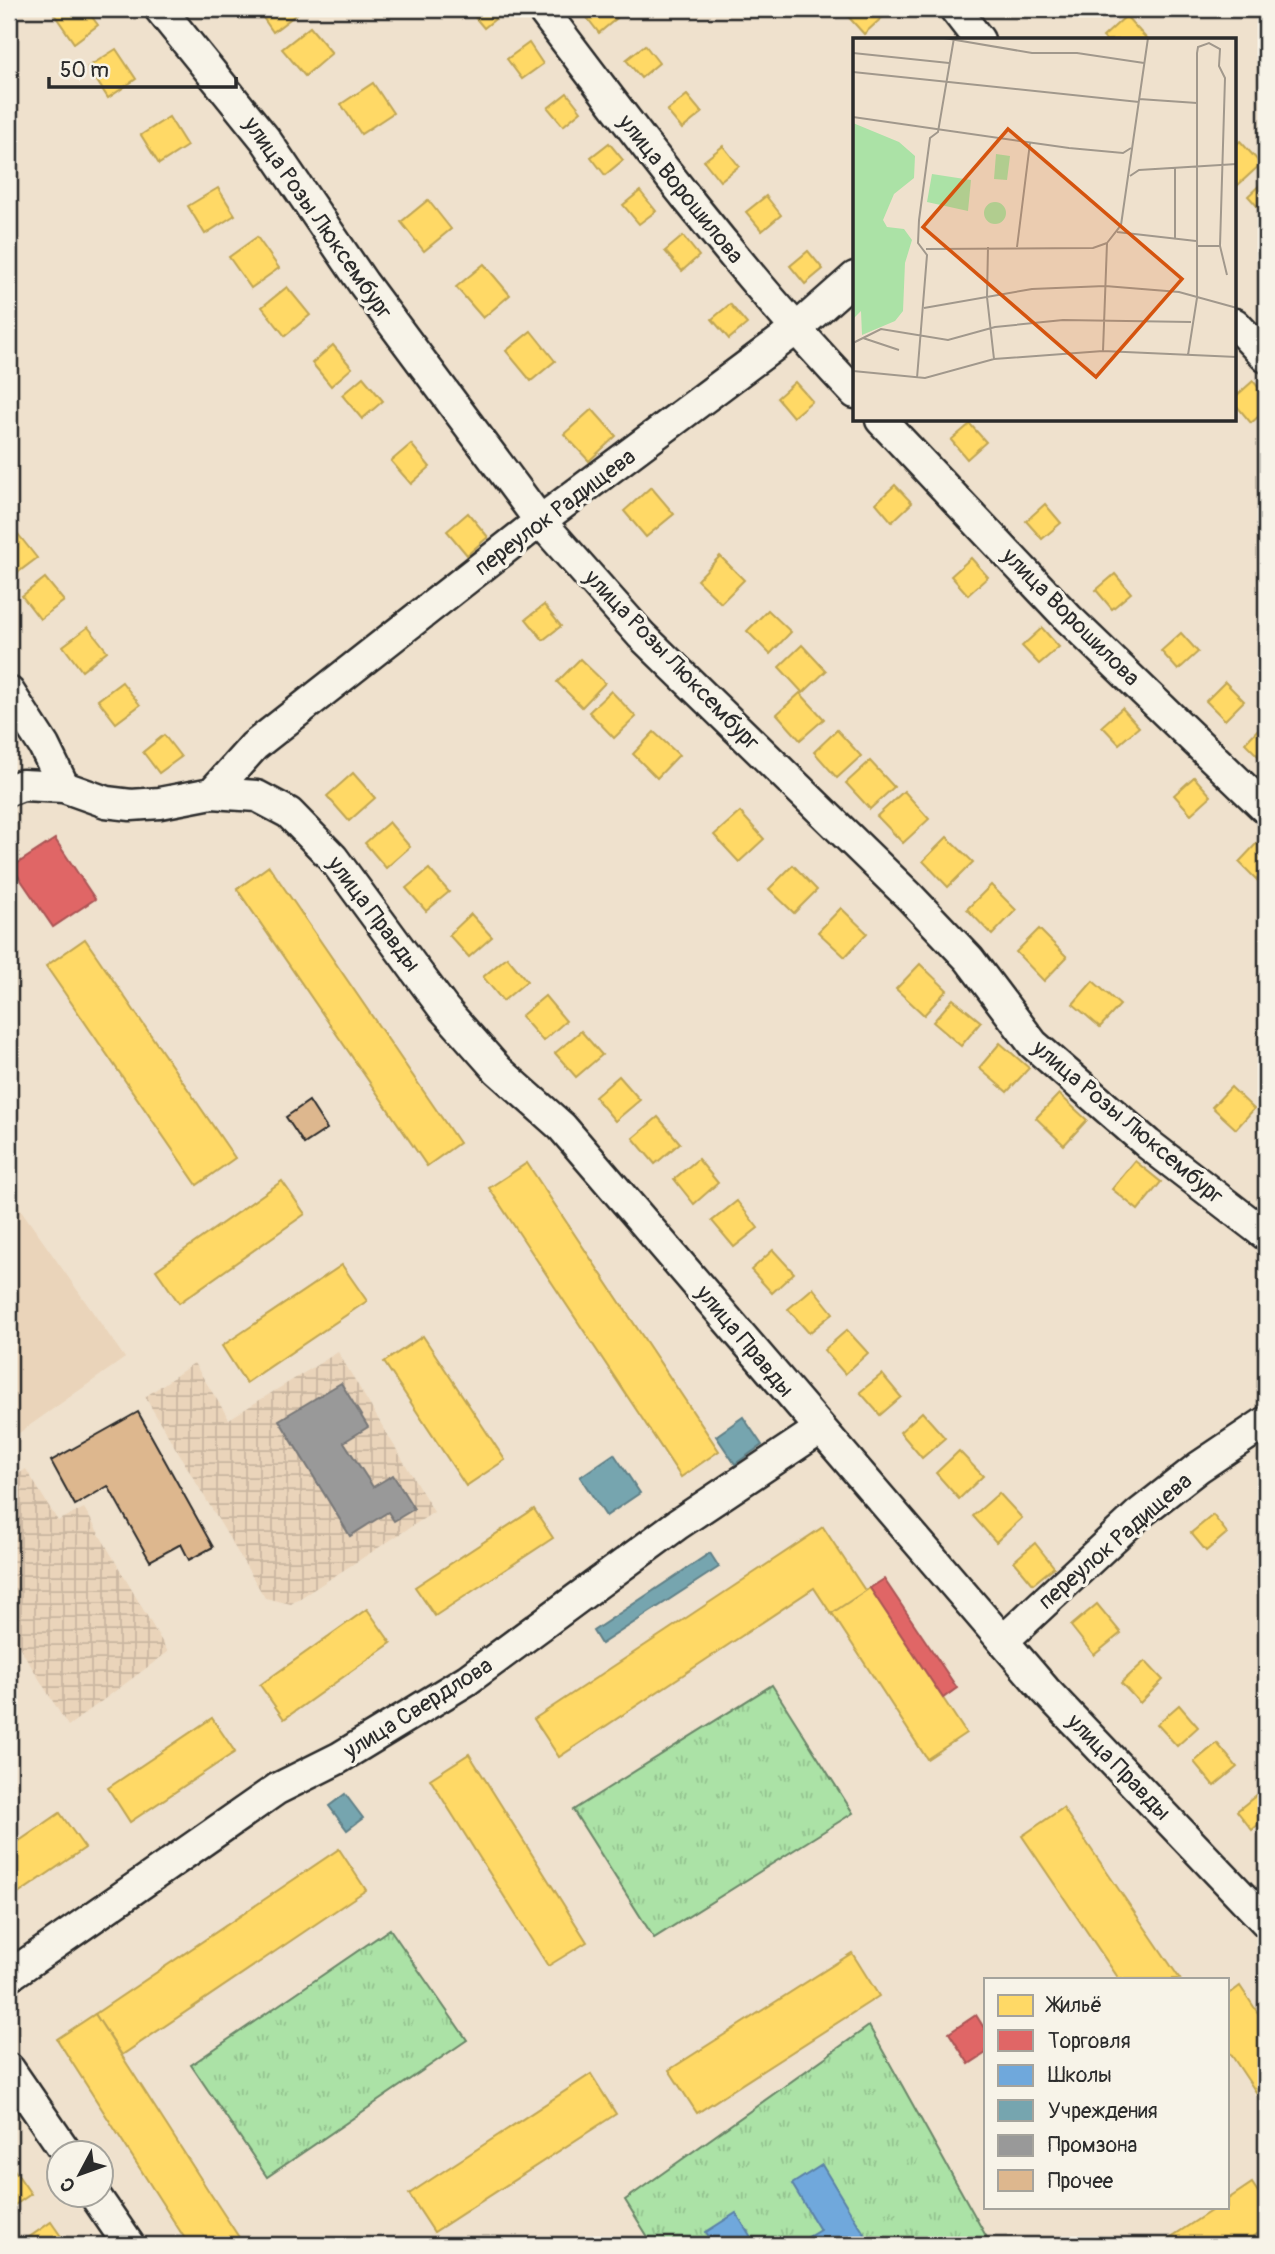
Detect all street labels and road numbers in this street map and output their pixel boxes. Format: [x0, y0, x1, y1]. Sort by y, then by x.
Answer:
street label: улица Ворошилова [611, 108, 750, 270]
street label: улица Розы Люксембург [237, 110, 399, 325]
street label: переулок Радищева [469, 442, 641, 582]
street label: улица Ворошилова [995, 541, 1146, 692]
street label: улица Розы Люксембург [577, 563, 766, 757]
street label: улица Правды [320, 850, 427, 978]
street label: улица Розы Люксембург [1026, 1033, 1230, 1210]
street label: улица Правды [689, 1278, 800, 1403]
street label: переулок Радищева [1032, 1466, 1198, 1616]
street label: улица Свердлова [337, 1651, 498, 1766]
street label: улица Правды [1060, 1707, 1177, 1827]

